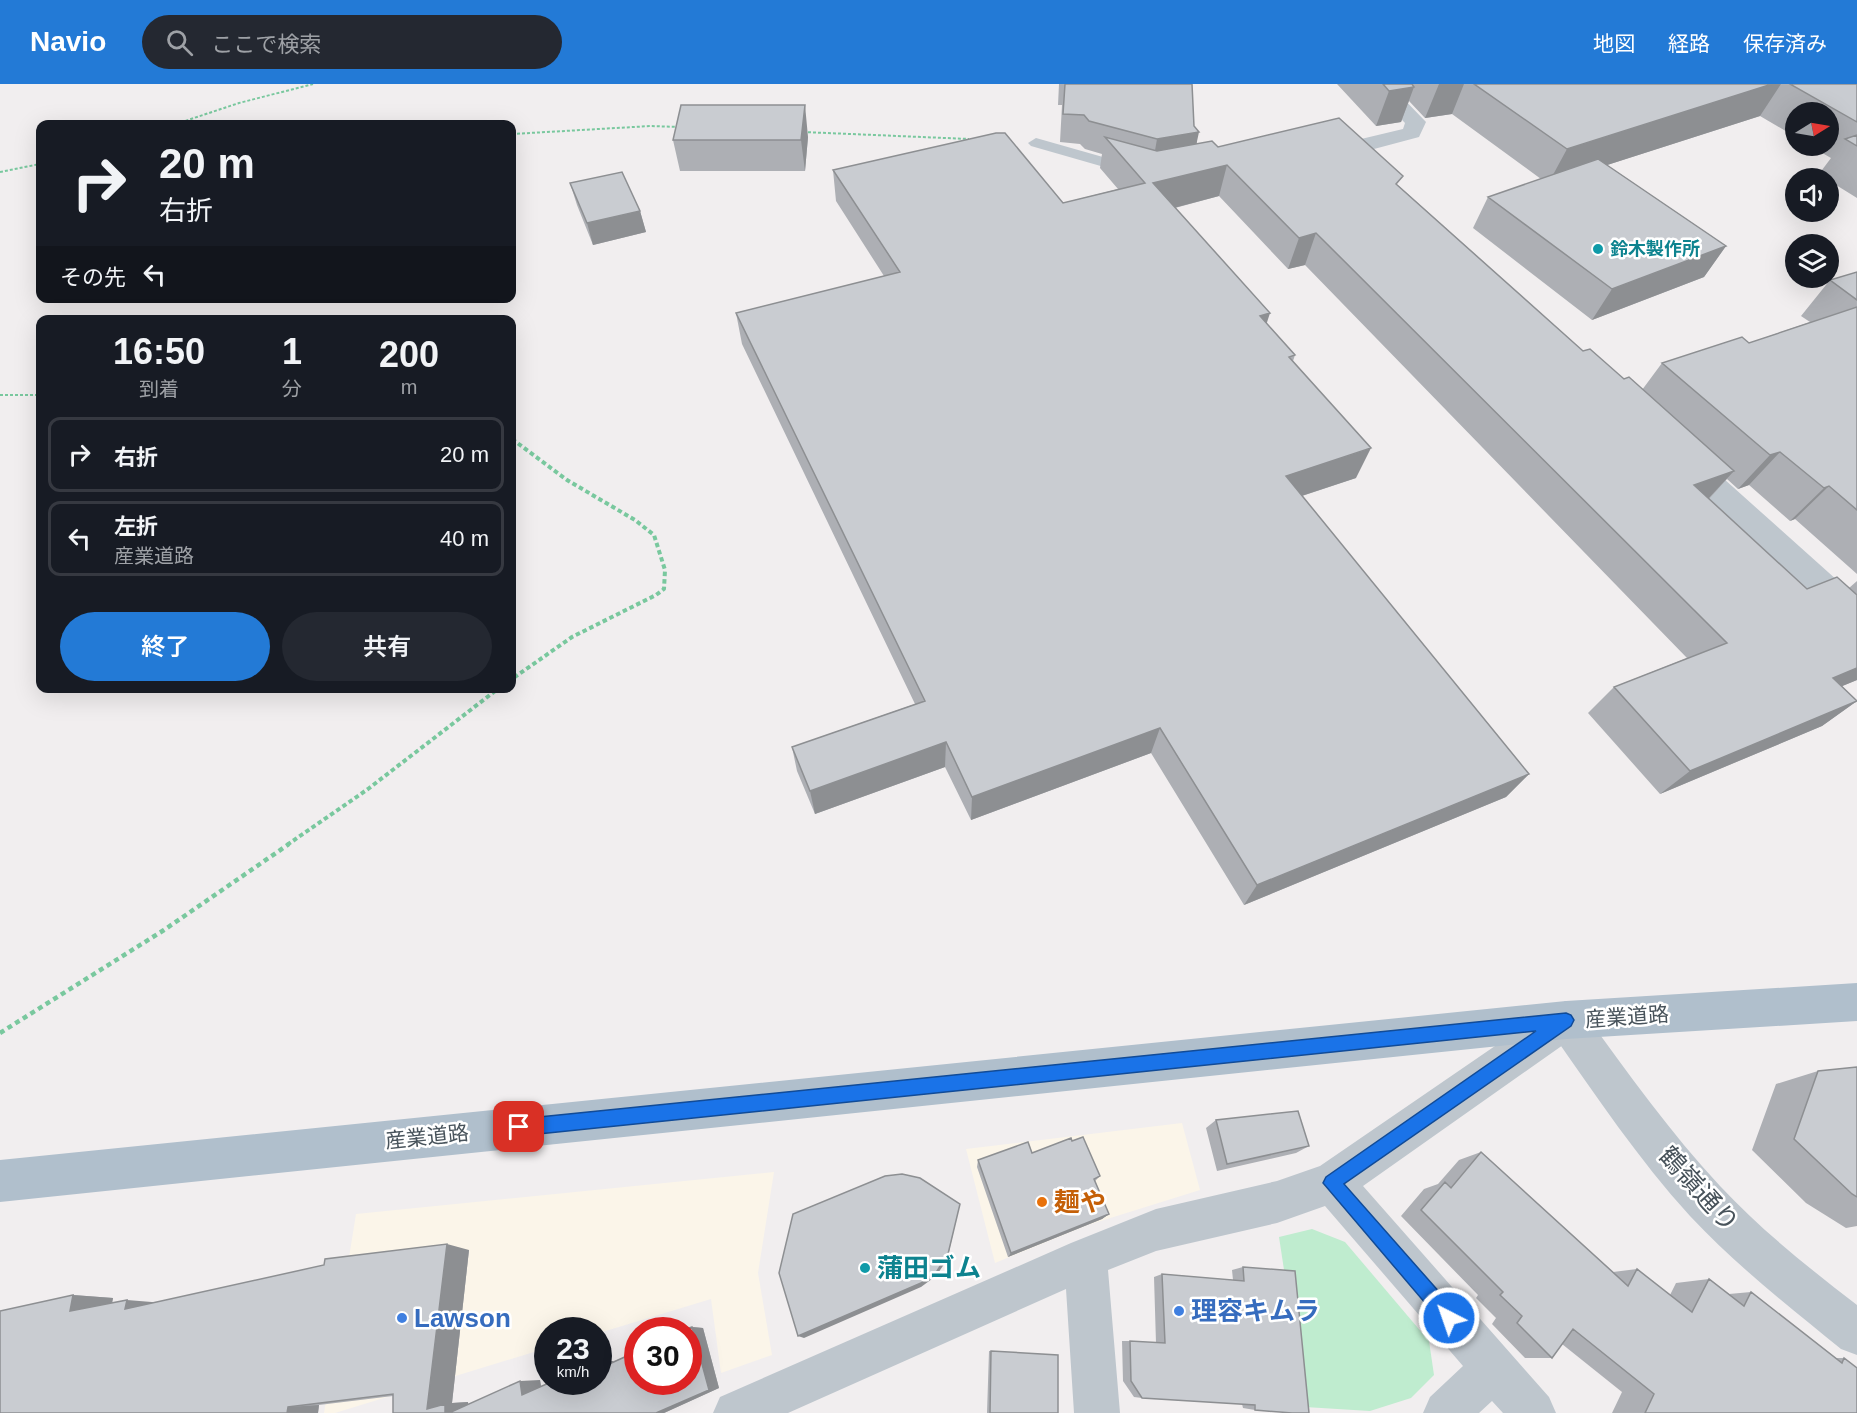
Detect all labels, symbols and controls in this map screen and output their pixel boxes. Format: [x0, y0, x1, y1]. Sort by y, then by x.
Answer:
search box [142, 15, 562, 69]
text: Navio [30, 26, 106, 57]
icon: search [163, 26, 196, 59]
text: ここで検索 [211, 32, 321, 57]
text: 地図 [1593, 32, 1635, 55]
text: 経路 [1668, 32, 1710, 55]
text: 保存済み [1743, 32, 1827, 55]
north arrow [1785, 102, 1839, 156]
map controls [1785, 102, 1839, 288]
text: 20 m [159, 140, 255, 187]
icon: right [60, 144, 138, 222]
button: sound [1785, 168, 1839, 222]
text: 右折 [159, 196, 213, 226]
button: layers [1785, 234, 1839, 288]
place label: 鈴木製作所 [1610, 239, 1700, 259]
marker: 鈴木製作所 [1591, 242, 1605, 256]
icon: left [138, 258, 171, 291]
text: その先 [60, 265, 126, 290]
text: 16:50 [113, 331, 205, 372]
text: 1 [282, 331, 302, 372]
text: 200 [379, 334, 439, 375]
text: m [401, 376, 417, 398]
text: 到着 [139, 378, 179, 400]
text: 分 [282, 378, 302, 400]
icon: right [63, 438, 96, 471]
text: 20 m [440, 442, 489, 467]
text: 右折 [114, 445, 158, 470]
text: 左折 [114, 514, 158, 539]
icon: left [63, 522, 96, 555]
text: 40 m [440, 526, 489, 551]
text: 産業道路 [114, 545, 194, 567]
button: 終了 [60, 612, 270, 681]
button: 共有 [282, 612, 492, 681]
street label: 産業道路 [1584, 1002, 1670, 1031]
pin [493, 1101, 544, 1152]
icon: arrive [502, 1110, 535, 1143]
street label: 産業道路 [384, 1121, 470, 1152]
street label: 鶴嶺通り [1653, 1140, 1745, 1238]
place label: 麺や [1054, 1187, 1106, 1217]
marker: 麺や [1035, 1195, 1049, 1209]
place label: 蒲田ゴム [877, 1253, 981, 1283]
marker: 蒲田ゴム [858, 1261, 872, 1275]
position arrow [1417, 1286, 1481, 1350]
place label: 理容キムラ [1191, 1296, 1320, 1326]
place label: Lawson [414, 1303, 511, 1333]
marker: 理容キムラ [1172, 1304, 1186, 1318]
marker: Lawson [395, 1311, 409, 1325]
speed limit sign: 30 [624, 1317, 702, 1395]
text: 23 [556, 1332, 590, 1365]
text: km/h [557, 1363, 589, 1380]

